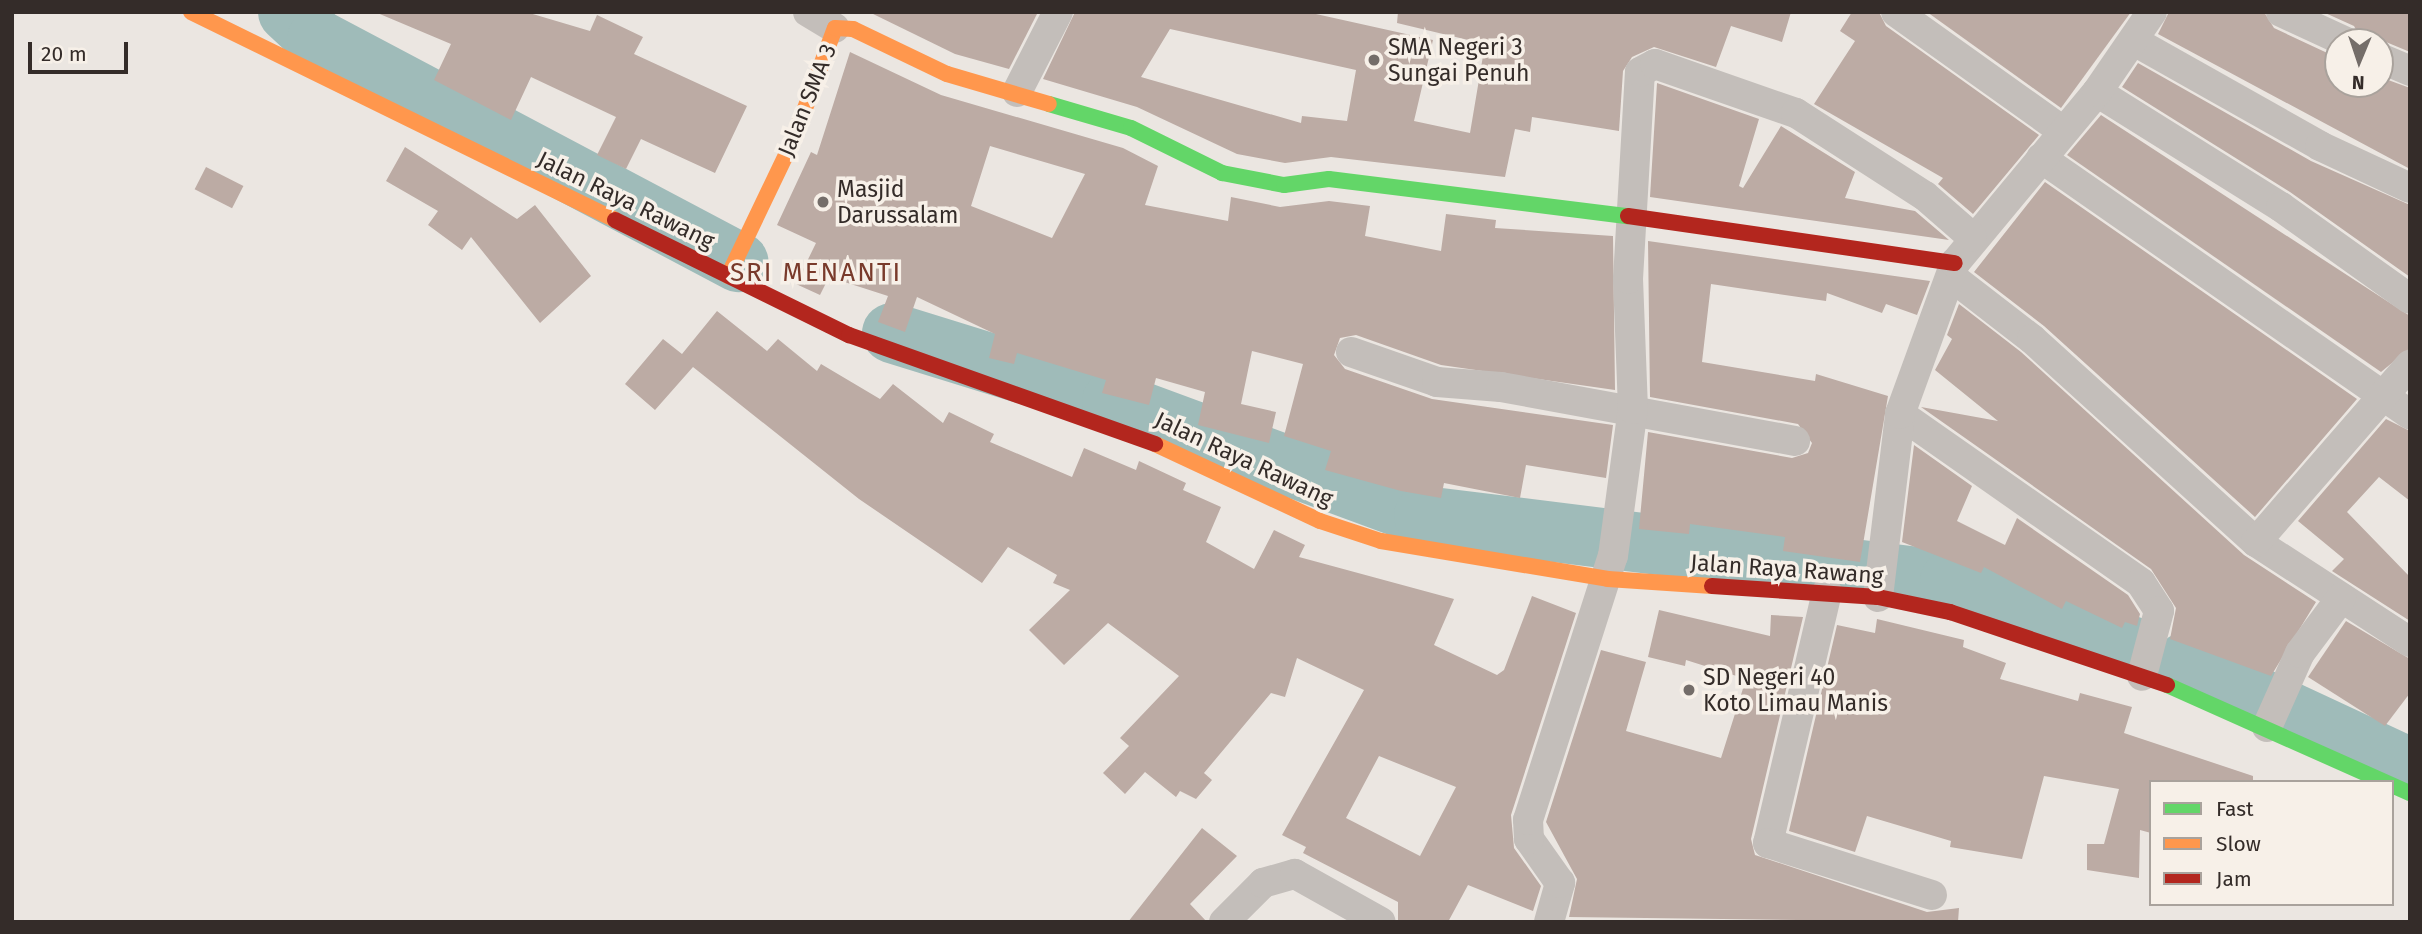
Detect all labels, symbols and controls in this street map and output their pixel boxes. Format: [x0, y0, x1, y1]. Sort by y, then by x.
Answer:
scale bar [32, 28, 131, 72]
north arrow [2324, 28, 2394, 98]
place label: SMA Negeri 3 Sungai Penuh [1388, 33, 1530, 87]
street label: Jalan SMA 3 [772, 40, 842, 160]
text: 20 m [41, 41, 87, 67]
marker: SMA Negeri 3 Sungai Penuh [1366, 52, 1382, 68]
text: N [2352, 71, 2365, 94]
street label: Jalan Raya Rawang [533, 145, 719, 255]
place label: Masjid Darussalam [837, 175, 959, 229]
marker: Masjid Darussalam [815, 194, 831, 210]
district label: SRI MENANTI [731, 257, 901, 289]
street label: Jalan Raya Rawang [1150, 406, 1338, 512]
street label: Jalan Raya Rawang [1689, 548, 1885, 590]
place label: SD Negeri 40 Koto Limau Manis [1703, 663, 1888, 717]
marker: SD Negeri 40 Koto Limau Manis [1681, 682, 1697, 698]
legend [2149, 780, 2394, 906]
text: Fast [2216, 796, 2254, 822]
text: Slow [2216, 831, 2261, 857]
text: Jam [2216, 866, 2252, 892]

